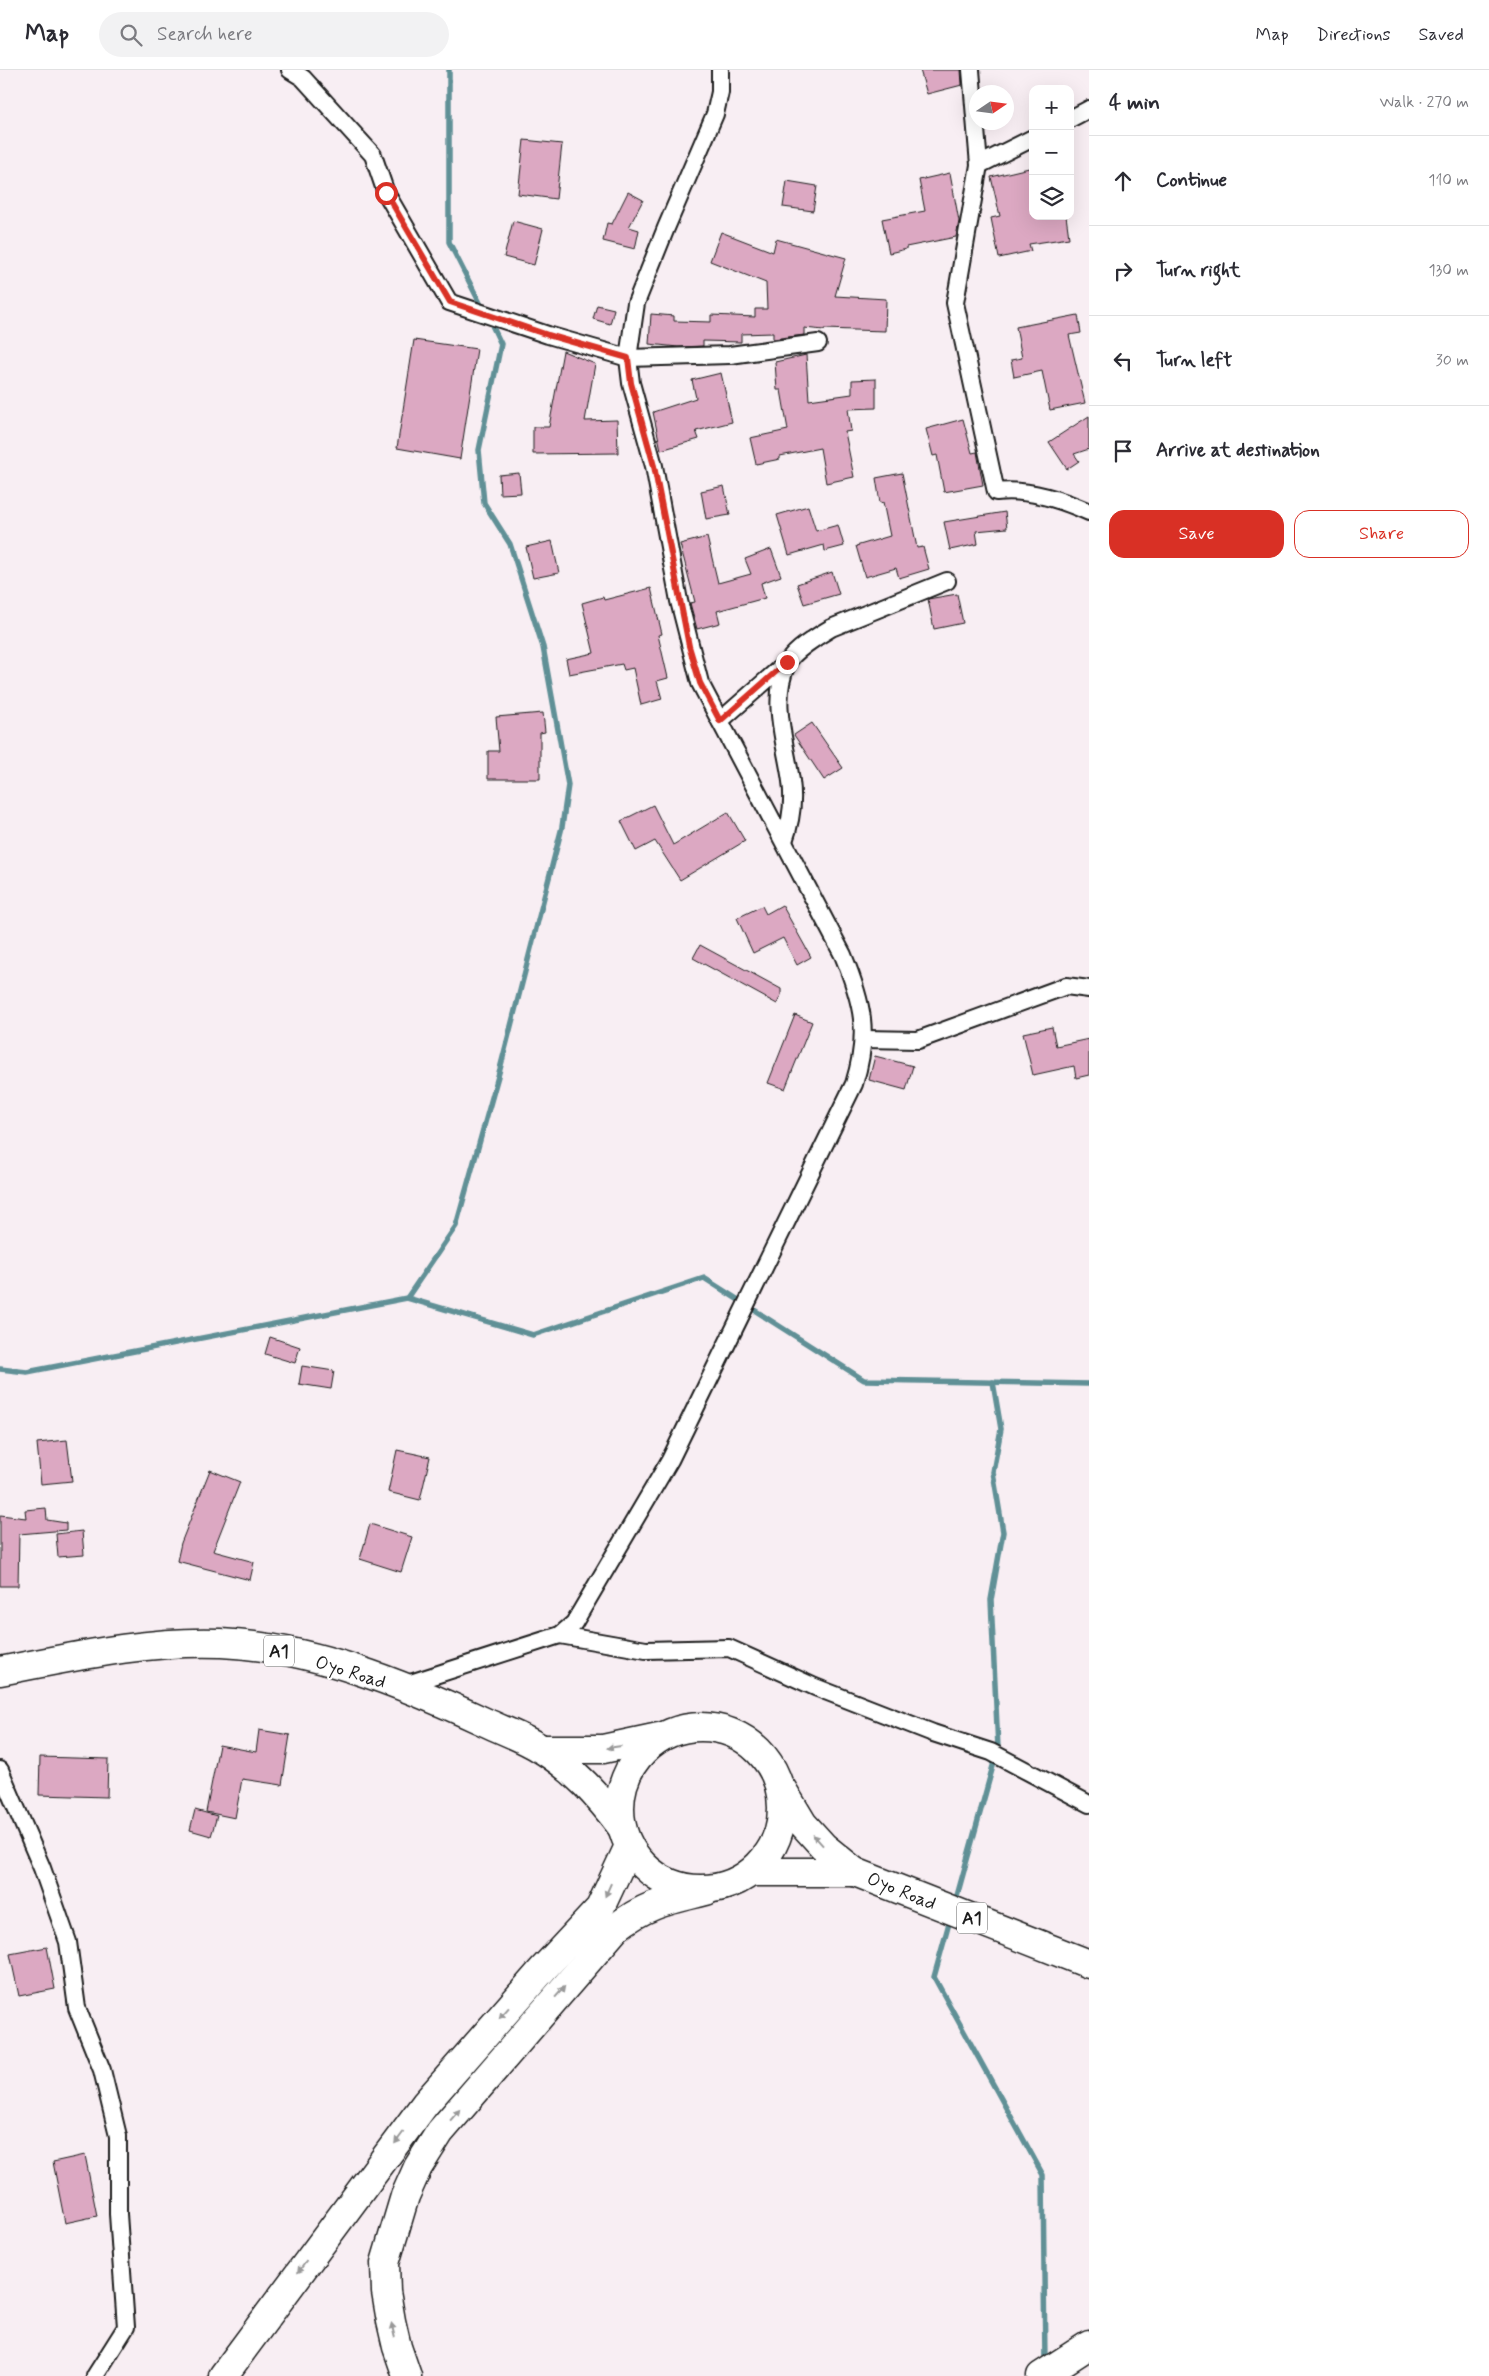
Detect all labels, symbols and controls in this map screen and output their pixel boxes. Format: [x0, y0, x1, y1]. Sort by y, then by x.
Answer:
search box [99, 12, 449, 57]
text: Map [25, 19, 69, 50]
icon: search [117, 21, 145, 49]
text: Search here [157, 22, 253, 47]
text: Map [1256, 23, 1289, 47]
text: Directions [1317, 23, 1391, 47]
text: Saved [1419, 23, 1464, 47]
north arrow [969, 85, 1014, 130]
map controls [1029, 85, 1074, 220]
button: + [1029, 85, 1074, 130]
text: 4 min [1109, 89, 1160, 117]
text: Walk · 270 m [1380, 92, 1469, 113]
button: − [1029, 130, 1074, 175]
icon: ahead [1109, 167, 1137, 195]
text: Continue [1156, 168, 1227, 193]
text: 110 m [1428, 170, 1469, 191]
button: layers [1029, 175, 1074, 220]
route start [375, 182, 398, 205]
icon: right [1109, 257, 1137, 285]
text: Turn right [1156, 258, 1240, 283]
text: 130 m [1428, 260, 1469, 281]
icon: left [1109, 347, 1137, 375]
text: Turn left [1156, 348, 1232, 373]
text: 30 m [1436, 350, 1469, 371]
icon: arrive [1109, 437, 1137, 465]
text: Arrive at destination [1156, 438, 1320, 463]
button: Save [1109, 510, 1284, 558]
button: Share [1294, 510, 1469, 558]
route end [776, 651, 799, 674]
road number: A1 [264, 1635, 294, 1666]
street label: Oyo Road [312, 1650, 389, 1696]
one-way arrow [606, 1744, 622, 1752]
one-way arrow [812, 1835, 824, 1847]
street label: Oyo Road [863, 1866, 940, 1917]
one-way arrow [604, 1883, 612, 1897]
road number: A1 [957, 1902, 987, 1934]
one-way arrow [555, 1986, 566, 1999]
one-way arrow [498, 2007, 510, 2019]
one-way arrow [449, 2109, 460, 2122]
one-way arrow [394, 2131, 405, 2144]
one-way arrow [296, 2260, 307, 2273]
one-way arrow [389, 2322, 397, 2337]

